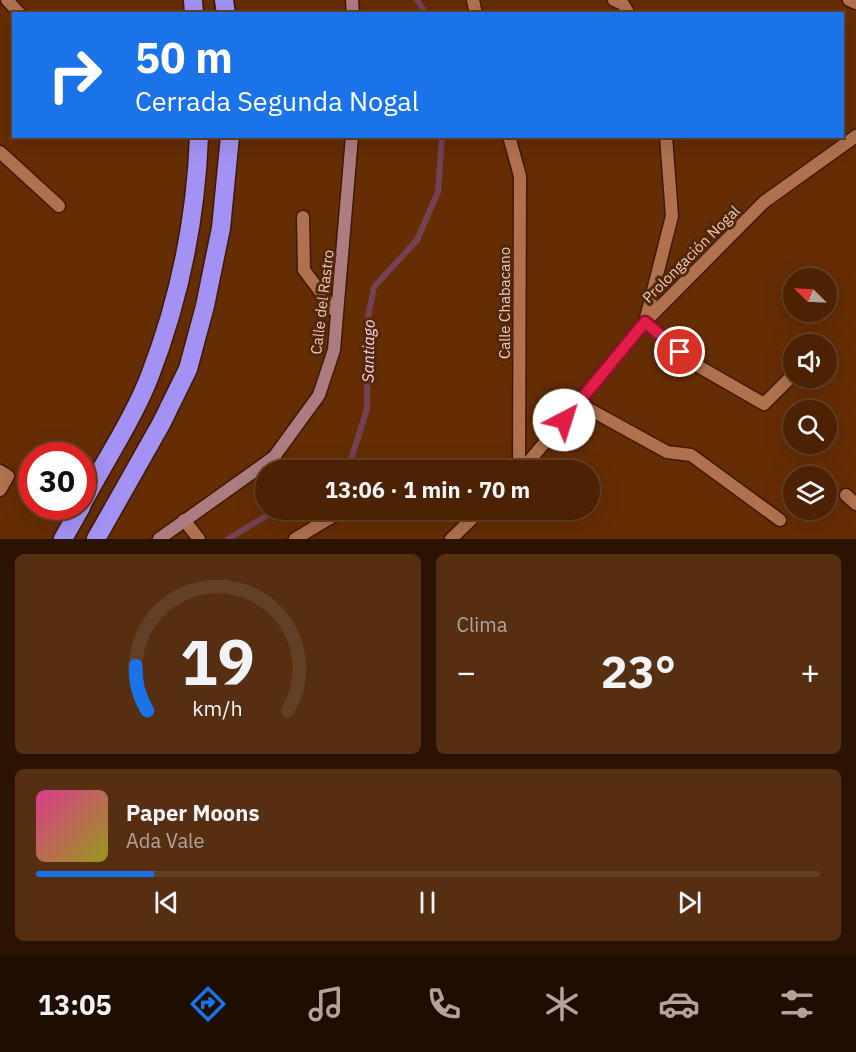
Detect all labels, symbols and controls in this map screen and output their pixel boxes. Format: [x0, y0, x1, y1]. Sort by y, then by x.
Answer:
text: 50 m [135, 30, 233, 85]
icon: right [36, 36, 114, 114]
text: Cerrada Segunda Nogal [135, 83, 419, 118]
street label: Prolongación Nogal [638, 201, 744, 307]
street label: Calle Chabacano [495, 247, 514, 359]
street label: Calle del Rastro [306, 248, 338, 356]
north arrow [783, 268, 837, 322]
map controls [783, 268, 837, 520]
water label: Santiago [357, 319, 379, 383]
pin [654, 326, 705, 377]
button: sound [783, 334, 837, 388]
icon: arrive [663, 335, 696, 368]
position arrow [532, 388, 596, 452]
button: search [783, 400, 837, 454]
speed limit sign: 30 [18, 442, 96, 520]
button: layers [783, 466, 837, 520]
text: 13:06 · 1 min · 70 m [325, 475, 530, 504]
text: Clima [457, 611, 508, 638]
text: 19 [180, 621, 255, 702]
text: 23° [601, 642, 676, 700]
text: − [457, 650, 476, 693]
text: + [800, 650, 820, 693]
text: km/h [193, 694, 243, 722]
text: Paper Moons [126, 798, 259, 827]
text: Ada Vale [126, 827, 205, 854]
icon: previous [150, 886, 183, 919]
icon: pause [411, 886, 444, 919]
icon: next [673, 886, 706, 919]
icon: directions [187, 983, 229, 1025]
icon: music [305, 983, 347, 1025]
icon: phone [423, 983, 465, 1025]
icon: climate [541, 983, 583, 1025]
icon: car [658, 983, 700, 1025]
icon: filters [776, 983, 818, 1025]
text: 13:05 [38, 987, 112, 1022]

